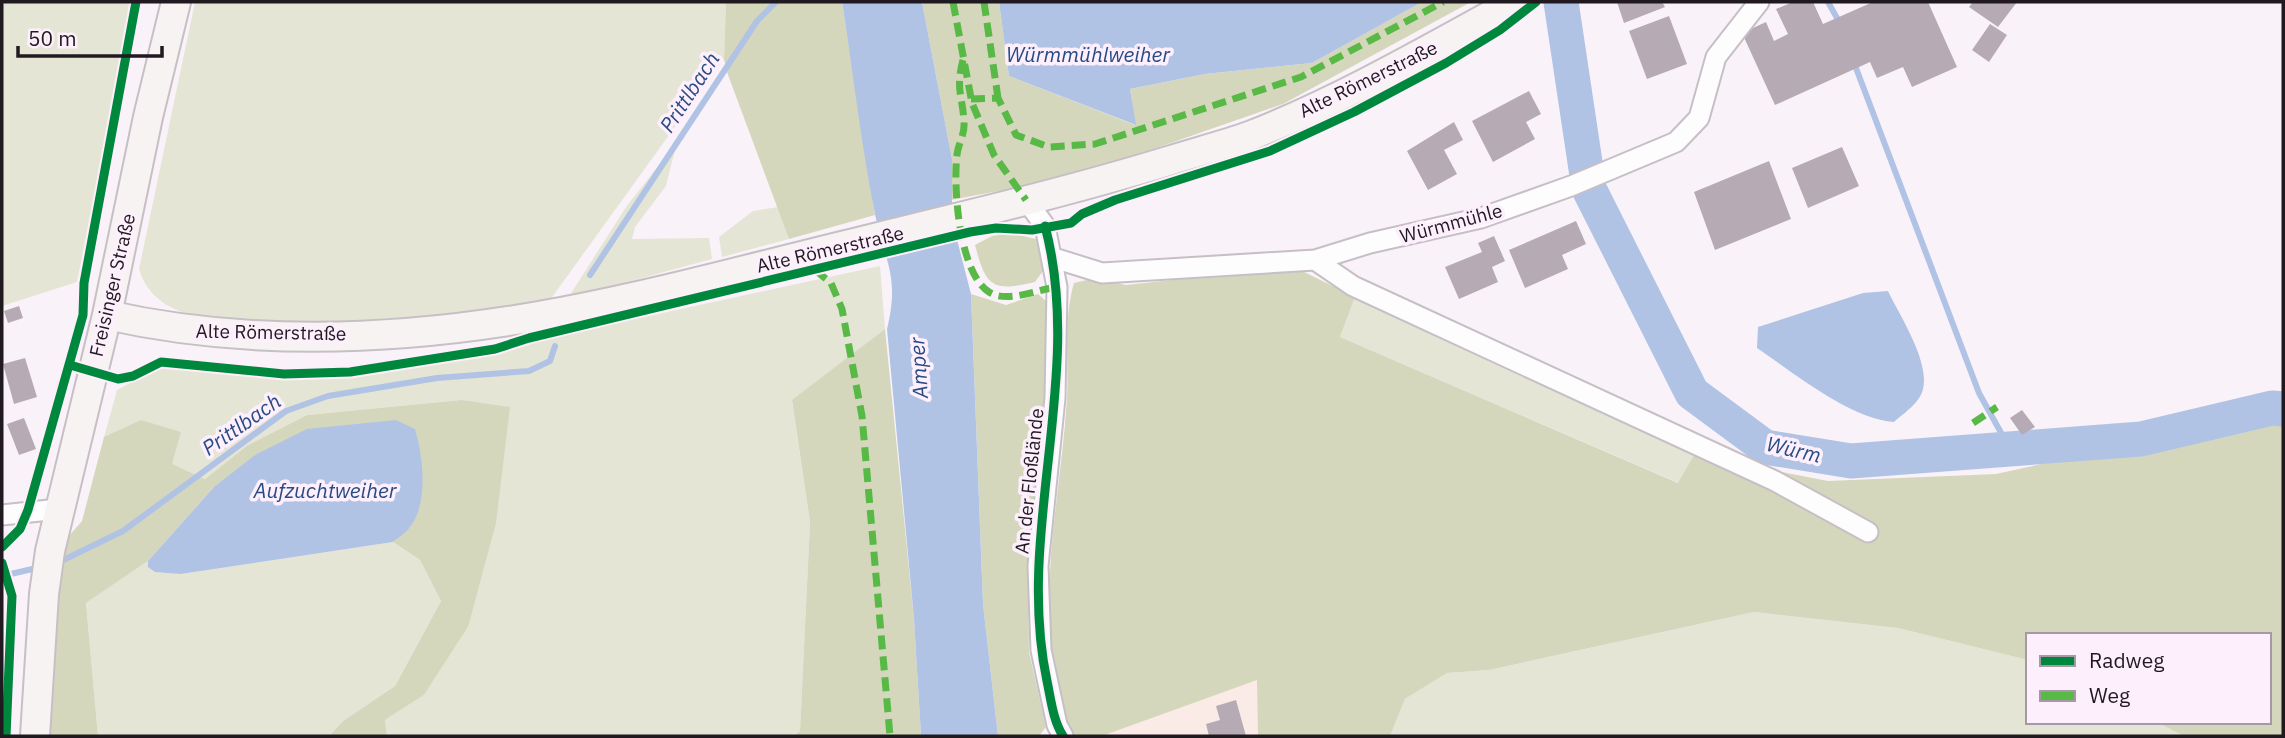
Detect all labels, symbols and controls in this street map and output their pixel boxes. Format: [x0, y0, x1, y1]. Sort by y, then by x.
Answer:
scale bar [18, 14, 161, 58]
text: 50 m [28, 24, 77, 52]
street label: Alte Römerstraße [1295, 35, 1441, 123]
water label: Würmmühlweiher [1006, 40, 1171, 68]
water label: Prittlbach [653, 46, 725, 138]
street label: Würmmühle [1397, 198, 1505, 248]
street label: Freisinger Straße [84, 211, 140, 359]
street label: Alte Römerstraße [754, 220, 906, 278]
street label: Alte Römerstraße [195, 319, 347, 345]
water label: Amper [902, 335, 934, 401]
water label: Prittlbach [196, 387, 286, 461]
street label: An der Floßlände [1009, 407, 1049, 555]
water label: Würm [1764, 429, 1824, 469]
water label: Aufzuchtweiher [253, 476, 398, 504]
legend [2026, 633, 2271, 724]
text: Radweg [2089, 646, 2164, 674]
text: Weg [2089, 681, 2130, 709]

